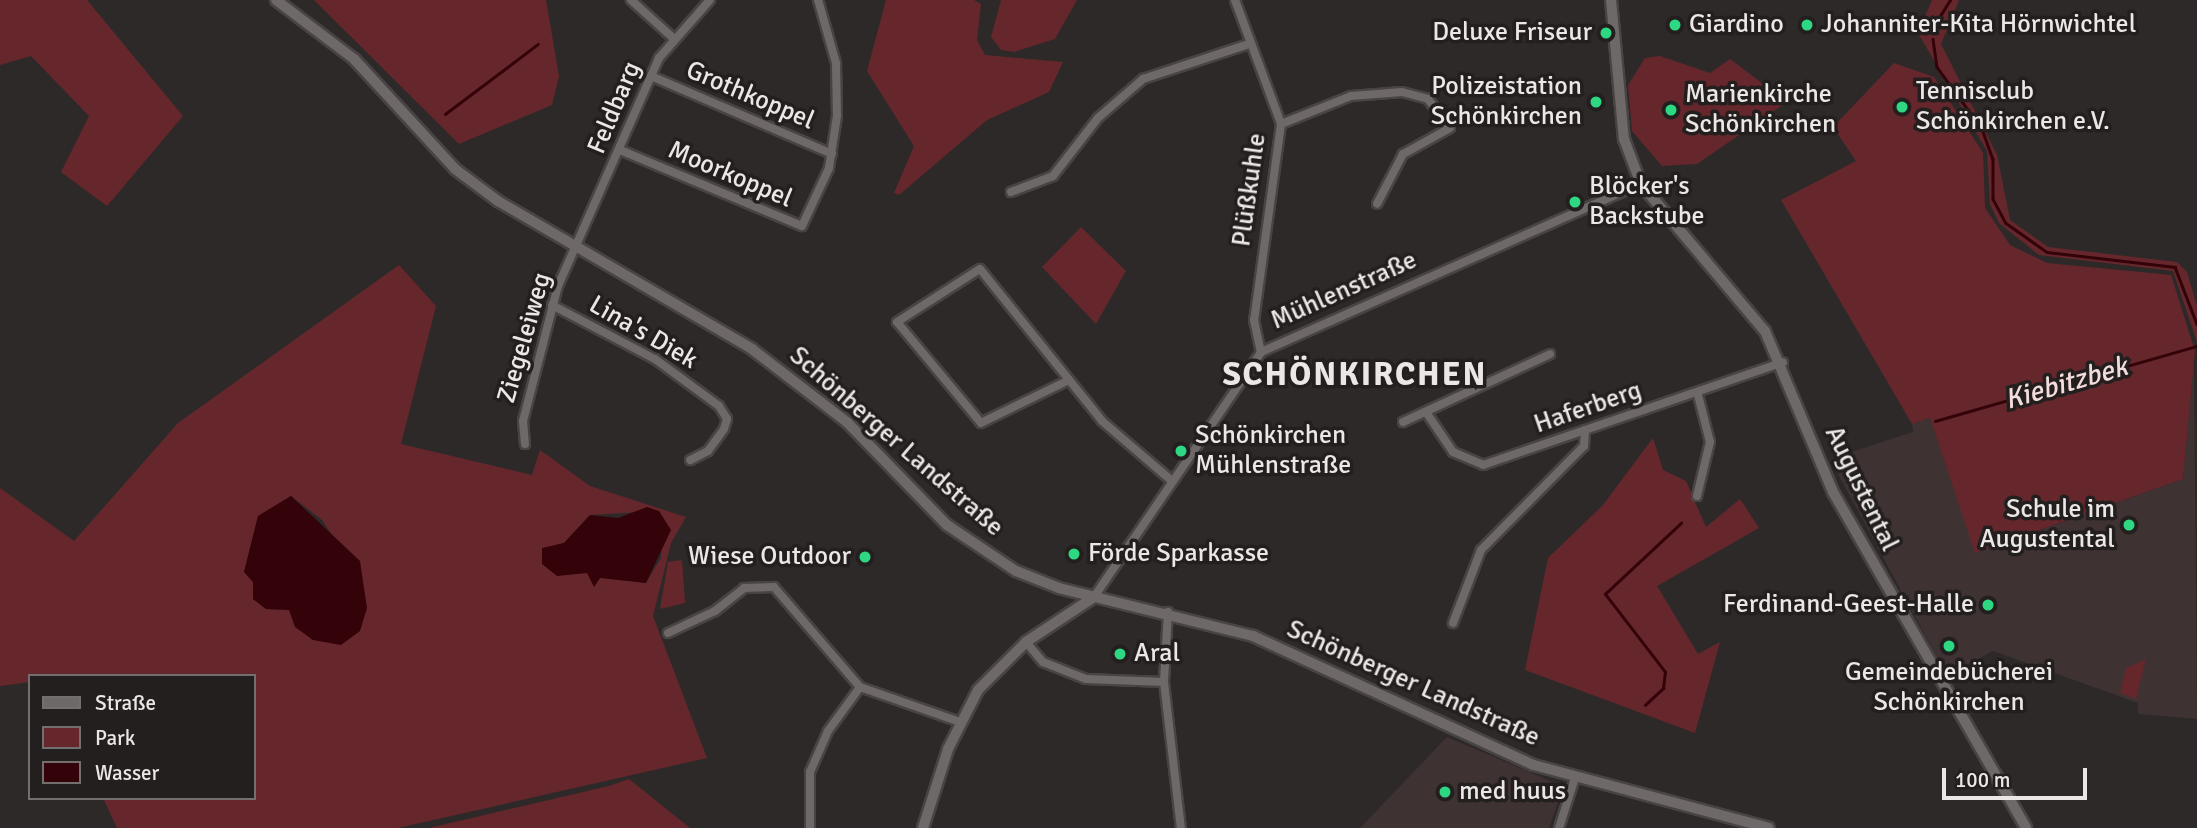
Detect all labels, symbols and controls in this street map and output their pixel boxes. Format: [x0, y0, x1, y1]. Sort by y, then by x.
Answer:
place label: Giardino [1689, 9, 1784, 41]
place label: Johanniter-Kita Hörnwichtel [1821, 9, 2136, 41]
place label: Deluxe Friseur [1432, 17, 1592, 49]
marker: Giardino [1667, 17, 1683, 33]
marker: Johanniter-Kita Hörnwichtel [1799, 17, 1815, 33]
marker: Deluxe Friseur [1598, 25, 1614, 41]
street label: Grothkoppel [681, 55, 819, 137]
street label: Feldbarg [582, 57, 648, 159]
place label: Polizeistation Schönkirchen [1431, 71, 1582, 132]
place label: Tennisclub Schönkirchen e.V. [1916, 76, 2110, 138]
place label: Marienkirche Schönkirchen [1685, 79, 1836, 140]
marker: Polizeistation Schönkirchen [1588, 94, 1604, 110]
marker: Tennisclub Schönkirchen e.V. [1894, 99, 1910, 115]
marker: Marienkirche Schönkirchen [1663, 102, 1679, 118]
street label: Plüßkuhle [1227, 131, 1273, 249]
street label: Moorkoppel [663, 135, 797, 215]
place label: Blöcker's Backstube [1589, 171, 1705, 232]
marker: Blöcker's Backstube [1567, 194, 1583, 210]
street label: Mühlenstraße [1266, 245, 1422, 337]
street label: Ziegeleiweg [492, 269, 558, 407]
street label: Lina's Diek [583, 290, 703, 376]
street label: Schönberger Landstraße [783, 341, 1009, 543]
water label: Kiebitzbek [2001, 349, 2131, 417]
district label: SCHÖNKIRCHEN [1224, 355, 1486, 395]
street label: Haferberg [1530, 375, 1646, 441]
place label: Schönkirchen Mühlenstraße [1195, 420, 1351, 481]
street label: Augustental [1817, 421, 1905, 557]
marker: Schönkirchen Mühlenstraße [1173, 443, 1189, 459]
place label: Schule im Augustental [1980, 494, 2115, 556]
marker: Schule im Augustental [2121, 517, 2137, 533]
place label: Förde Sparkasse [1088, 538, 1269, 570]
place label: Wiese Outdoor [688, 541, 851, 573]
marker: Förde Sparkasse [1066, 546, 1082, 562]
marker: Wiese Outdoor [857, 549, 873, 565]
place label: Ferdinand-Geest-Halle [1723, 589, 1974, 621]
marker: Ferdinand-Geest-Halle [1980, 597, 1996, 613]
street label: Schönberger Landstraße [1282, 614, 1544, 754]
place label: Aral [1134, 638, 1180, 670]
marker: Gemeindebücherei Schönkirchen [1941, 638, 1957, 654]
marker: Aral [1112, 646, 1128, 662]
place label: Gemeindebücherei Schönkirchen [1845, 657, 2053, 718]
legend [28, 674, 256, 800]
text: Straße [95, 690, 156, 716]
text: Park [95, 725, 135, 751]
scale bar [1945, 754, 2090, 798]
text: Wasser [95, 760, 159, 786]
text: 100 m [1955, 767, 2010, 793]
place label: med huus [1459, 776, 1566, 808]
marker: med huus [1437, 784, 1453, 800]

